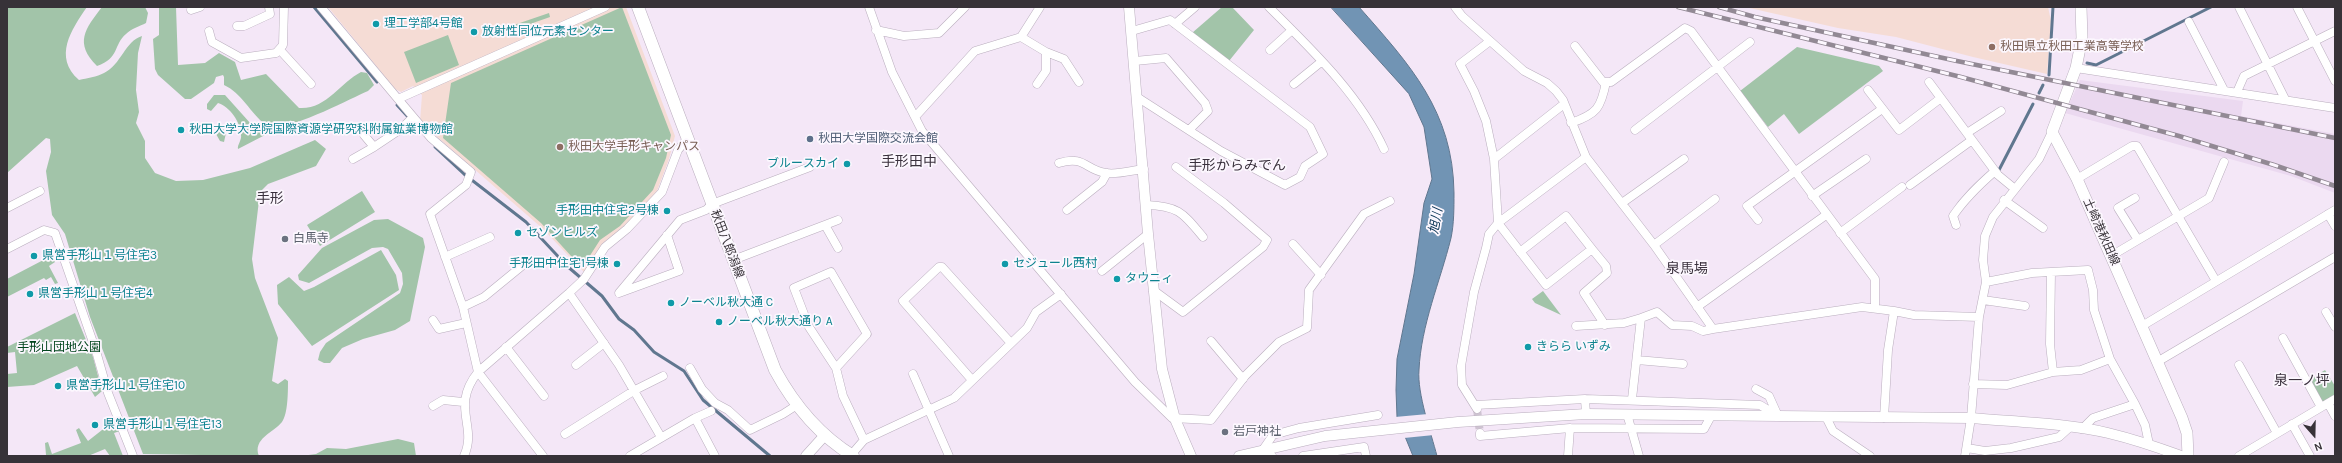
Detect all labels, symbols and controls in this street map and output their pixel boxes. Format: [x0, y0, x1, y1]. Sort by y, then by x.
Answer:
place label: 理工学部4号館 [384, 17, 463, 31]
marker: 理工学部4号館 [371, 19, 381, 29]
place label: 放射性同位元素センター [482, 25, 614, 39]
marker: 放射性同位元素センター [469, 27, 479, 37]
place label: 秋田県立秋田工業高等学校 [2000, 40, 2144, 54]
marker: 秋田県立秋田工業高等学校 [1987, 42, 1997, 52]
place label: 秋田大学大学院国際資源学研究科附属鉱業博物館 [189, 123, 453, 137]
marker: 秋田大学大学院国際資源学研究科附属鉱業博物館 [176, 125, 186, 135]
place label: 秋田大学国際交流会館 [818, 132, 938, 146]
marker: 秋田大学国際交流会館 [805, 134, 815, 144]
place label: 秋田大学手形キャンパス [568, 140, 700, 154]
marker: 秋田大学手形キャンパス [555, 142, 565, 152]
district label: 手形田中 [881, 154, 937, 170]
place label: ブルースカイ [767, 157, 839, 171]
district label: 手形からみでん [1188, 158, 1286, 174]
marker: ブルースカイ [842, 159, 852, 169]
district label: 手形 [256, 191, 284, 207]
street label: 土崎港秋田線 [2080, 196, 2122, 268]
place label: 手形田中住宅2号棟 [556, 204, 659, 218]
marker: 手形田中住宅2号棟 [662, 206, 672, 216]
water label: 旭川 [1426, 207, 1446, 235]
street label: 秋田八郎潟線 [707, 208, 747, 280]
place label: セゾンヒルズ [526, 226, 598, 240]
marker: セゾンヒルズ [513, 228, 523, 238]
place label: 白馬寺 [293, 232, 329, 246]
marker: 白馬寺 [280, 234, 290, 244]
place label: 県営手形山１号住宅3 [42, 249, 157, 263]
marker: 県営手形山１号住宅3 [29, 251, 39, 261]
place label: 手形田中住宅1号棟 [509, 257, 609, 271]
place label: セジュール西村 [1013, 257, 1097, 271]
marker: 手形田中住宅1号棟 [612, 259, 622, 269]
marker: セジュール西村 [1000, 259, 1010, 269]
district label: 泉馬場 [1666, 261, 1708, 277]
place label: タウニィ [1125, 272, 1173, 286]
marker: タウニィ [1112, 274, 1122, 284]
place label: 県営手形山１号住宅4 [38, 287, 153, 301]
marker: 県営手形山１号住宅4 [25, 289, 35, 299]
place label: ノーベル秋大通 C [679, 296, 773, 310]
marker: ノーベル秋大通 C [666, 298, 676, 308]
place label: ノーベル秋大通り A [727, 315, 833, 329]
marker: ノーベル秋大通り A [714, 317, 724, 327]
place label: きらら いずみ [1536, 340, 1611, 354]
park label: 手形山団地公園 [17, 341, 101, 355]
marker: きらら いずみ [1523, 342, 1533, 352]
district label: 泉一ノ坪 [2274, 373, 2330, 389]
place label: 県営手形山１号住宅10 [66, 379, 185, 393]
marker: 県営手形山１号住宅10 [53, 381, 63, 391]
north arrow [2294, 415, 2334, 455]
place label: 県営手形山１号住宅13 [103, 418, 222, 432]
marker: 県営手形山１号住宅13 [90, 420, 100, 430]
place label: 岩戸神社 [1233, 425, 1281, 439]
marker: 岩戸神社 [1220, 427, 1230, 437]
text: N [2312, 439, 2324, 454]

